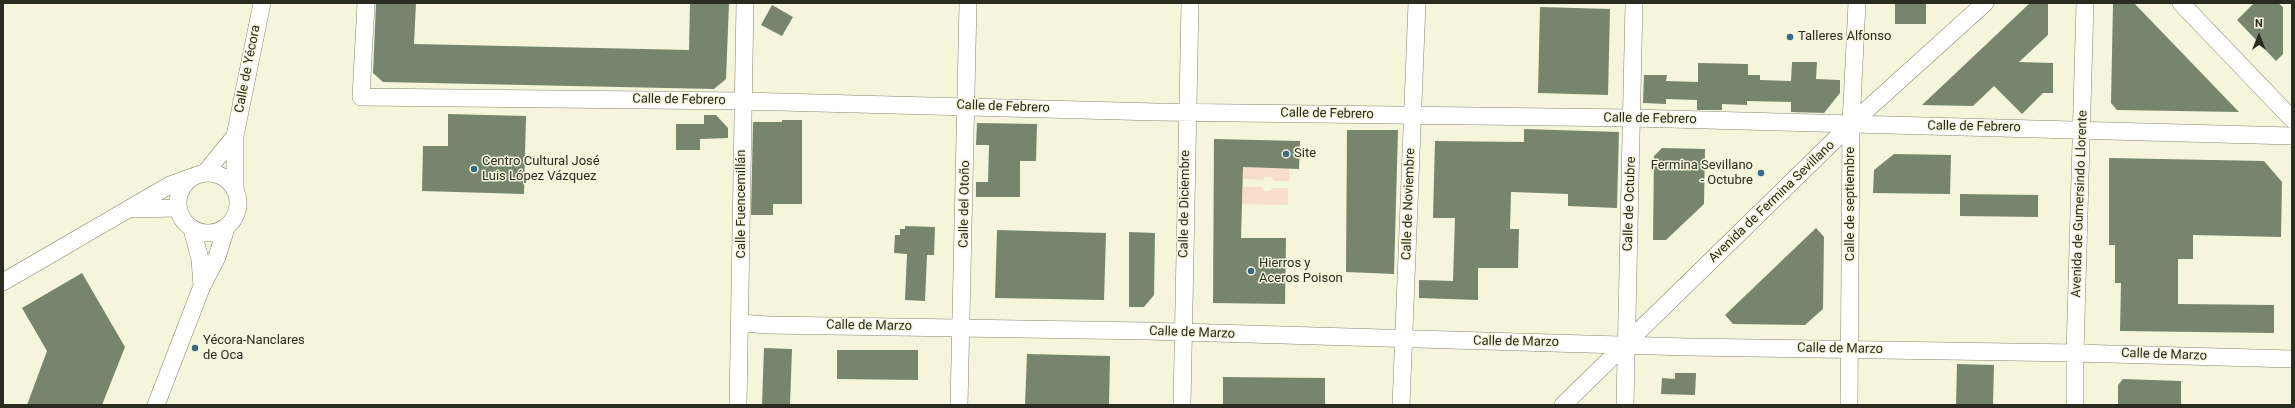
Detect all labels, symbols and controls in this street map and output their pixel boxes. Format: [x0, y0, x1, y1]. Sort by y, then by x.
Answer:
north arrow [2239, 16, 2279, 56]
text: N [2255, 17, 2263, 30]
street label: Calle de Yécora [232, 24, 264, 114]
place label: Talleres Alfonso [1798, 29, 1891, 45]
marker: Talleres Alfonso [1785, 32, 1795, 42]
street label: Calle de Febrero [632, 91, 726, 109]
street label: Calle de Febrero [956, 98, 1050, 116]
street label: Calle de Febrero [1280, 105, 1374, 123]
street label: Calle de Febrero [1603, 110, 1697, 128]
street label: Avenida de Gumersindo Llorente [2069, 110, 2091, 298]
street label: Calle de Febrero [1927, 118, 2021, 136]
street label: Avenida de Fermina Sevillano [1706, 138, 1838, 266]
place label: Site [1294, 146, 1316, 162]
street label: Calle de septiembre [1843, 147, 1859, 261]
street label: Calle de Noviembre [1399, 148, 1419, 260]
street label: Calle Fuencemillán [734, 149, 750, 259]
marker: Site [1281, 149, 1291, 159]
street label: Calle de Diciembre [1176, 150, 1194, 258]
place label: Centro Cultural José Luis López Vázquez [482, 154, 600, 185]
street label: Calle de Octubre [1621, 156, 1639, 252]
place label: Fermina Sevillano - Octubre [1651, 158, 1753, 189]
street label: Calle del Otoño [956, 160, 974, 248]
marker: Centro Cultural José Luis López Vázquez [469, 164, 479, 174]
marker: Fermina Sevillano - Octubre [1756, 168, 1766, 178]
place label: Hierros y Aceros Poison [1259, 256, 1343, 287]
marker: Hierros y Aceros Poison [1246, 266, 1256, 276]
street label: Calle de Marzo [826, 317, 912, 335]
street label: Calle de Marzo [1149, 324, 1235, 342]
place label: Yécora-Nanclares de Oca [203, 333, 305, 364]
street label: Calle de Marzo [1473, 333, 1559, 351]
street label: Calle de Marzo [1797, 340, 1883, 358]
marker: Yécora-Nanclares de Oca [190, 343, 200, 353]
street label: Calle de Marzo [2121, 346, 2207, 364]

